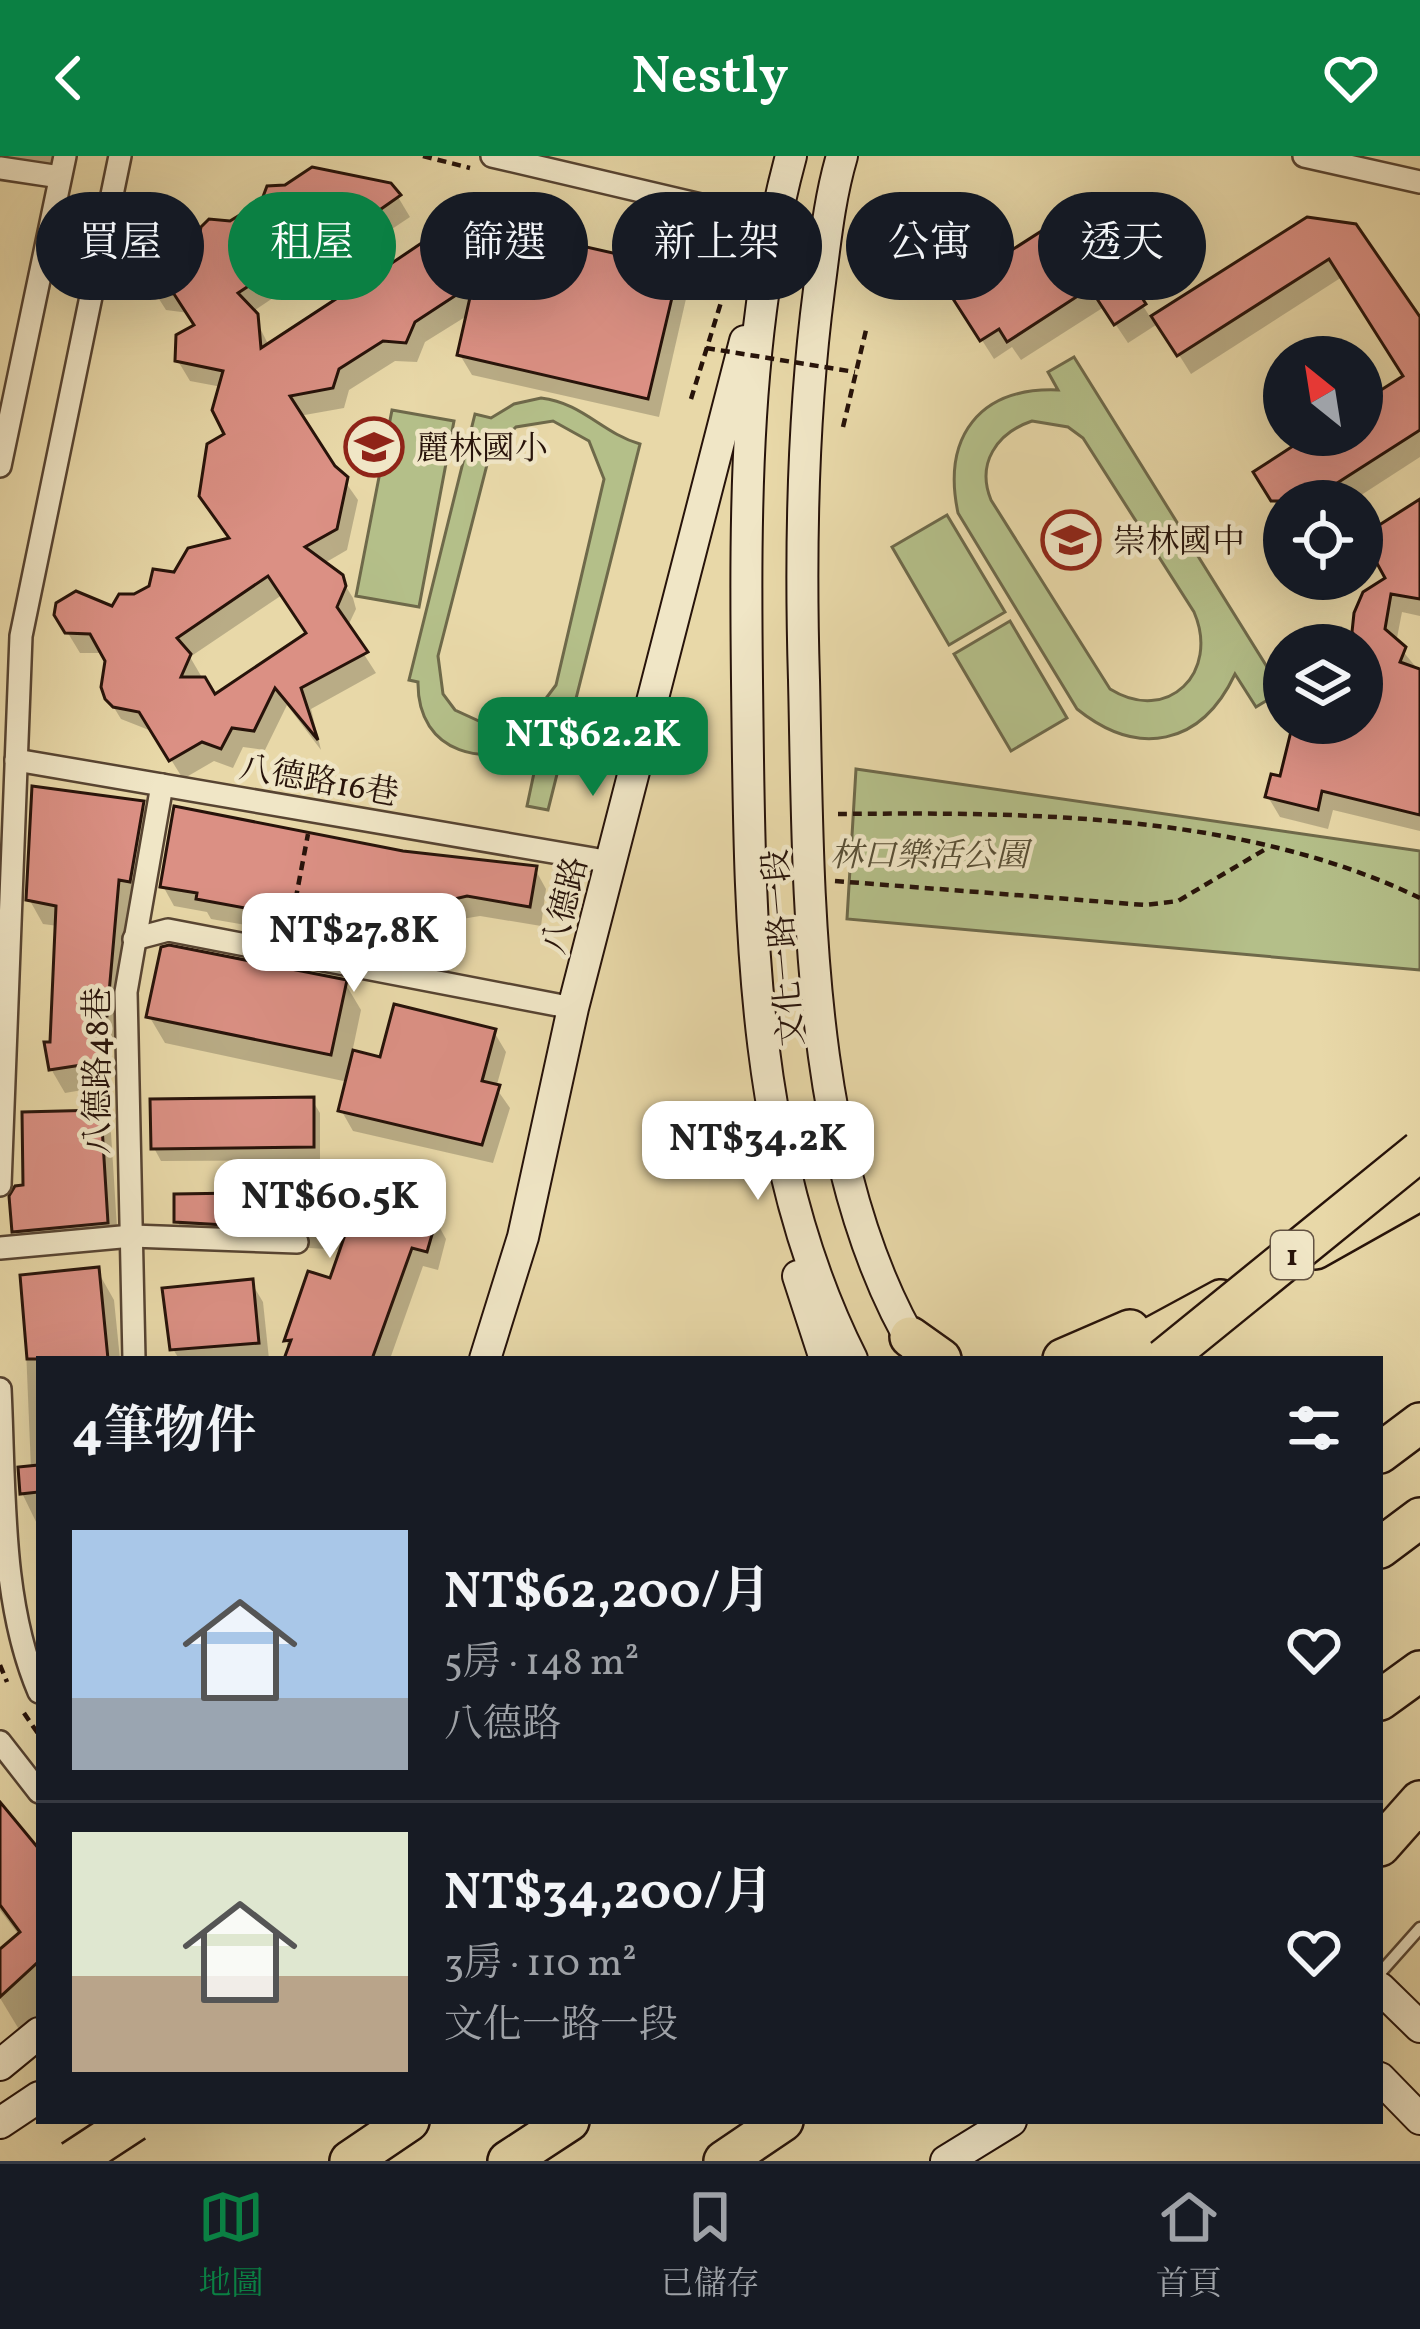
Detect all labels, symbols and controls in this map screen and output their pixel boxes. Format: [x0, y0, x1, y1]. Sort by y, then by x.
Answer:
text: Nestly [631, 41, 789, 116]
icon: back [36, 45, 102, 111]
icon: heart [1318, 45, 1384, 111]
chip: 買屋 [36, 192, 204, 300]
chip: 租屋 [228, 192, 396, 300]
chip: 篩選 [420, 192, 588, 300]
chip: 新上架 [612, 192, 822, 300]
chip: 公寓 [846, 192, 1014, 300]
chip: 透天 [1038, 192, 1206, 300]
north arrow [1263, 336, 1383, 456]
map controls [1263, 336, 1383, 744]
school or university icon: 麗林國小 [343, 416, 405, 478]
place label: 麗林國小 [416, 428, 548, 474]
button: locate [1263, 480, 1383, 600]
school or university icon: 崇林國中 [1040, 509, 1102, 571]
place label: 崇林國中 [1113, 521, 1245, 567]
button: layers [1263, 624, 1383, 744]
pin: NT$62.2K [469, 697, 717, 799]
text: NT$62.2K [505, 709, 681, 763]
street label: 八德路16巷 [235, 746, 402, 820]
park label: 林口樂活公園 [830, 835, 1033, 881]
street label: 文化一路一段 [754, 847, 818, 1048]
street label: 八德路 [533, 852, 601, 960]
pin: NT$27.8K [230, 893, 478, 995]
text: NT$27.8K [269, 905, 439, 959]
street label: 八德路48巷 [77, 987, 123, 1155]
pin: NT$34.2K [634, 1101, 882, 1203]
text: NT$34.2K [669, 1113, 847, 1167]
pin: NT$60.5K [206, 1159, 454, 1261]
text: NT$60.5K [241, 1171, 419, 1225]
road number: 1 [1271, 1231, 1313, 1279]
icon: filters [1281, 1395, 1347, 1461]
text: 4筆物件 [72, 1398, 256, 1469]
text: NT$62,200/月 [444, 1558, 771, 1629]
icon: home [168, 1578, 312, 1722]
icon: heart [1281, 1617, 1347, 1683]
text: 5房 · 148 m² [444, 1637, 639, 1691]
text: 八德路 [444, 1699, 561, 1753]
text: NT$34,200/月 [444, 1859, 774, 1930]
icon: home [168, 1880, 312, 2024]
icon: heart [1281, 1919, 1347, 1985]
text: 3房 · 110 m² [444, 1938, 637, 1992]
text: 文化一路一段 [444, 2000, 678, 2054]
tab: 地圖 [198, 2184, 264, 2309]
tab: 已儲存 [660, 2184, 759, 2309]
tab: 首頁 [1156, 2184, 1222, 2309]

